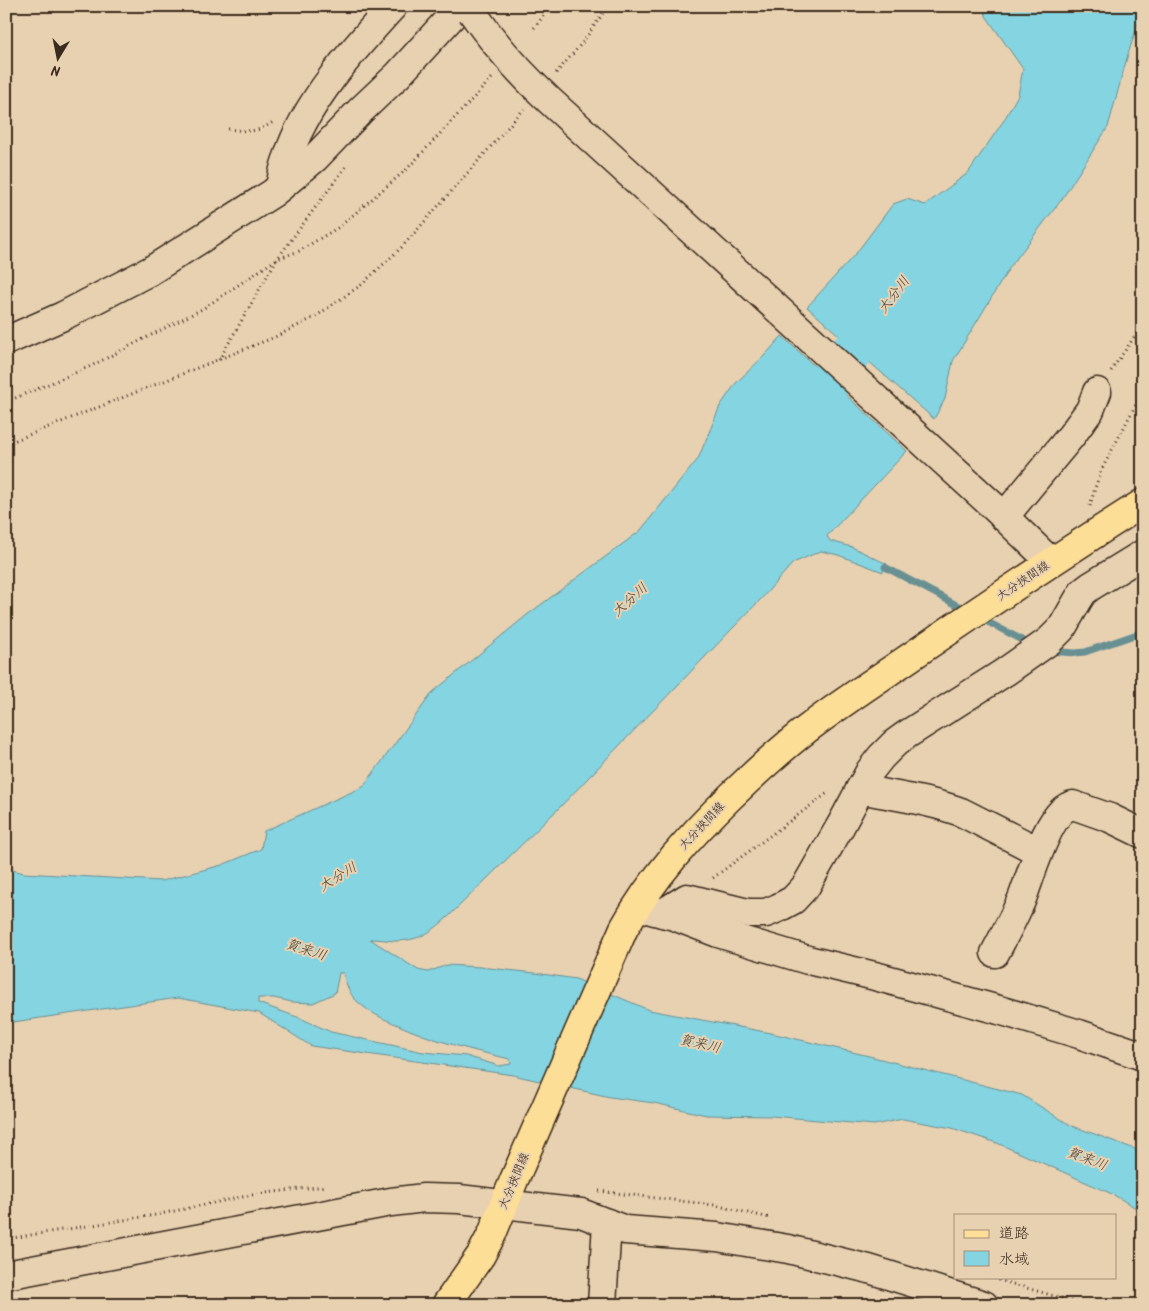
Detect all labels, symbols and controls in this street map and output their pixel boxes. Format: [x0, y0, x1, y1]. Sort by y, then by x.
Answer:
north arrow [32, 32, 82, 82]
text: N [49, 58, 62, 81]
water label: 大分川 [873, 272, 915, 318]
street label: 大分挾間線 [993, 556, 1053, 606]
water label: 大分川 [607, 578, 653, 622]
street label: 大分挾間線 [675, 798, 729, 854]
water label: 大分川 [314, 857, 362, 897]
water label: 賀来川 [283, 933, 329, 967]
water label: 賀来川 [677, 1029, 723, 1059]
water label: 賀来川 [1063, 1141, 1111, 1177]
street label: 大分挾間線 [494, 1150, 534, 1212]
legend [954, 1214, 1116, 1278]
text: 道路 [999, 1222, 1029, 1246]
text: 水域 [999, 1248, 1029, 1272]

